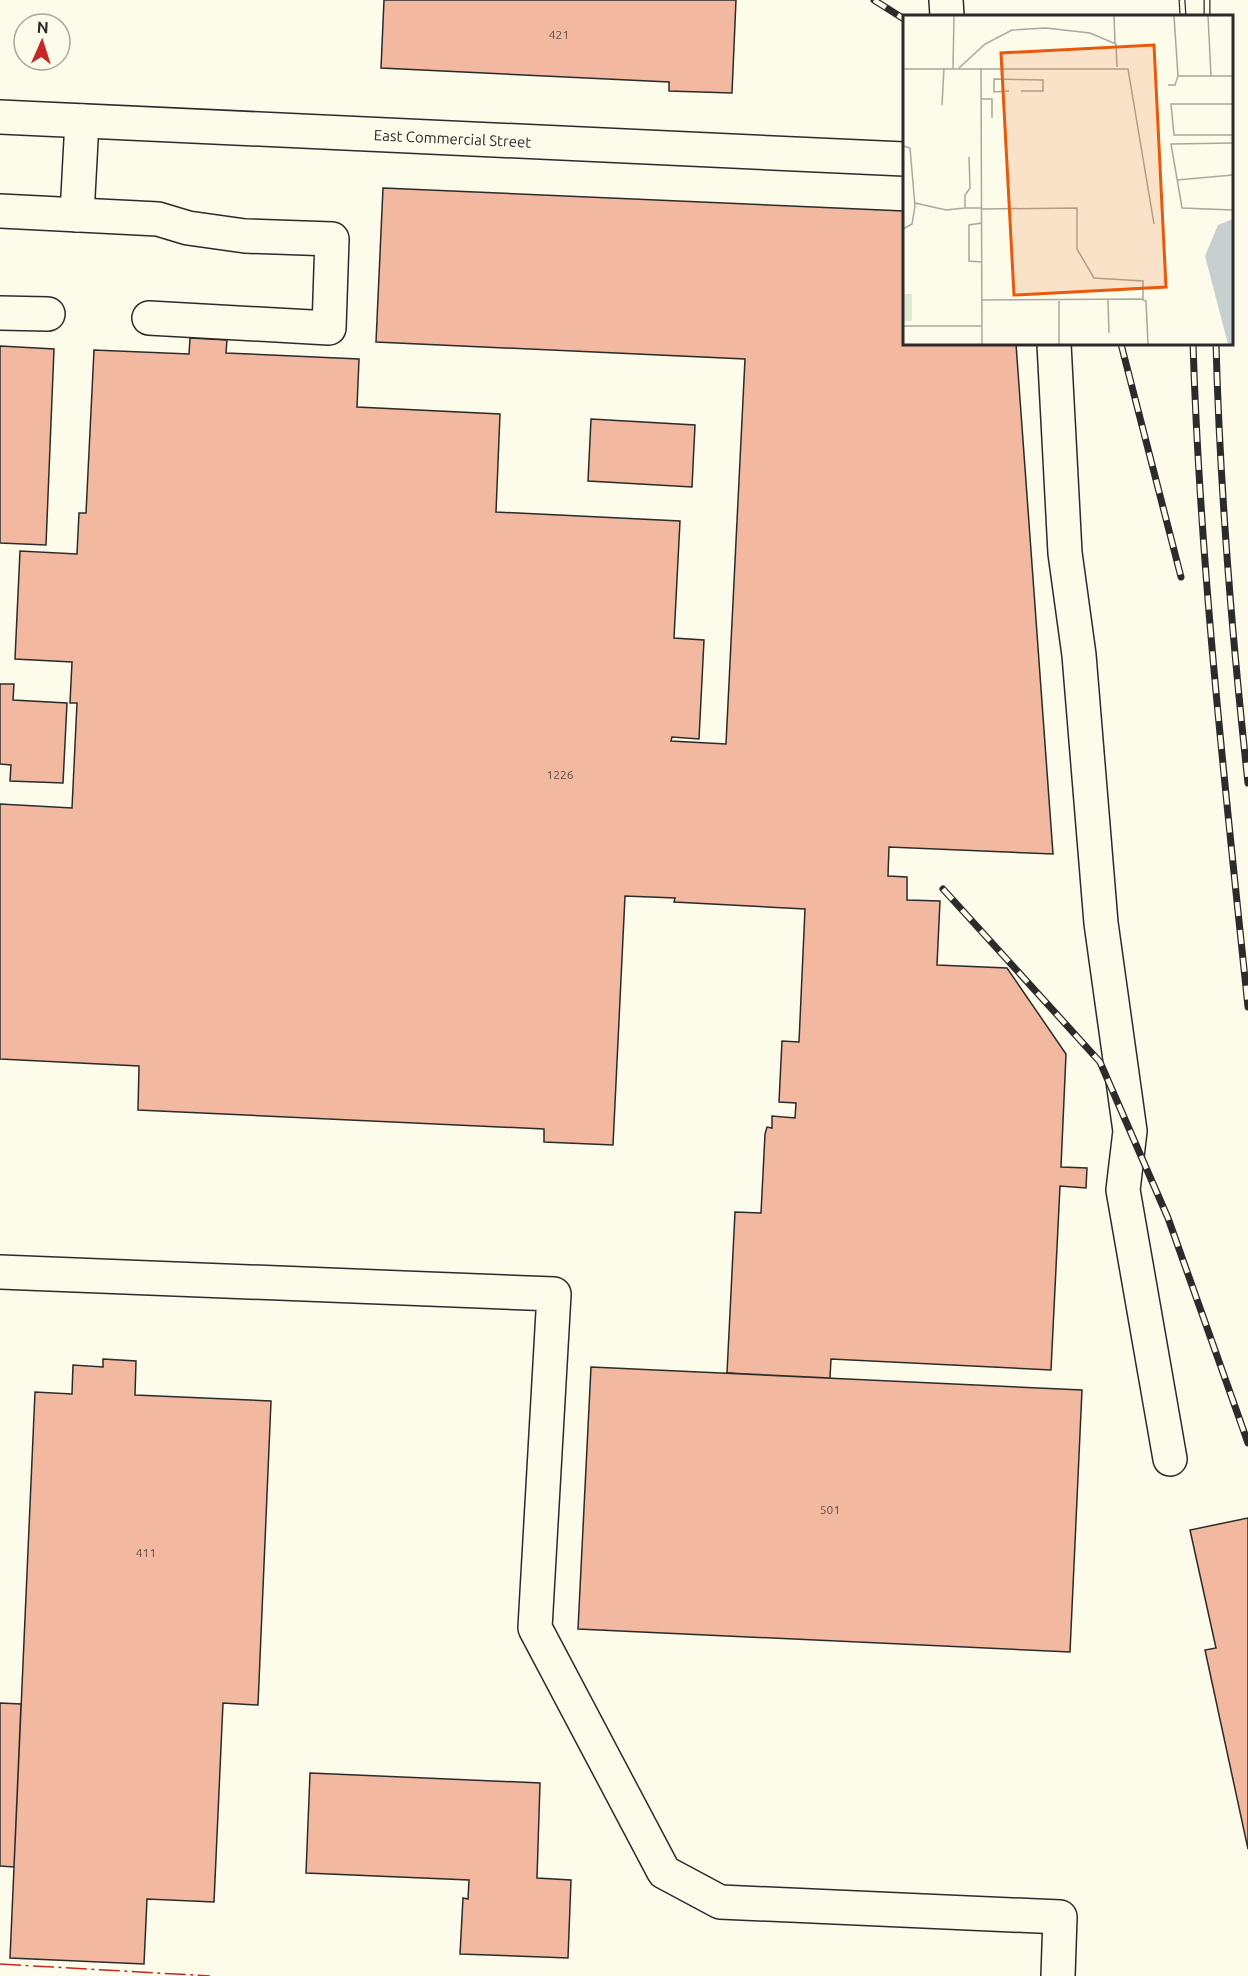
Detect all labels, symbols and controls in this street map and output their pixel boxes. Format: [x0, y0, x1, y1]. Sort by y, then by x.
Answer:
north arrow [12, 12, 72, 72]
inset map [903, 15, 1233, 345]
text: N [36, 18, 49, 36]
house number: 421 [549, 28, 569, 41]
street label: East Commercial Street [373, 126, 532, 150]
house number: 1226 [546, 768, 574, 781]
house number: 501 [820, 1503, 840, 1516]
house number: 411 [136, 1546, 156, 1559]

